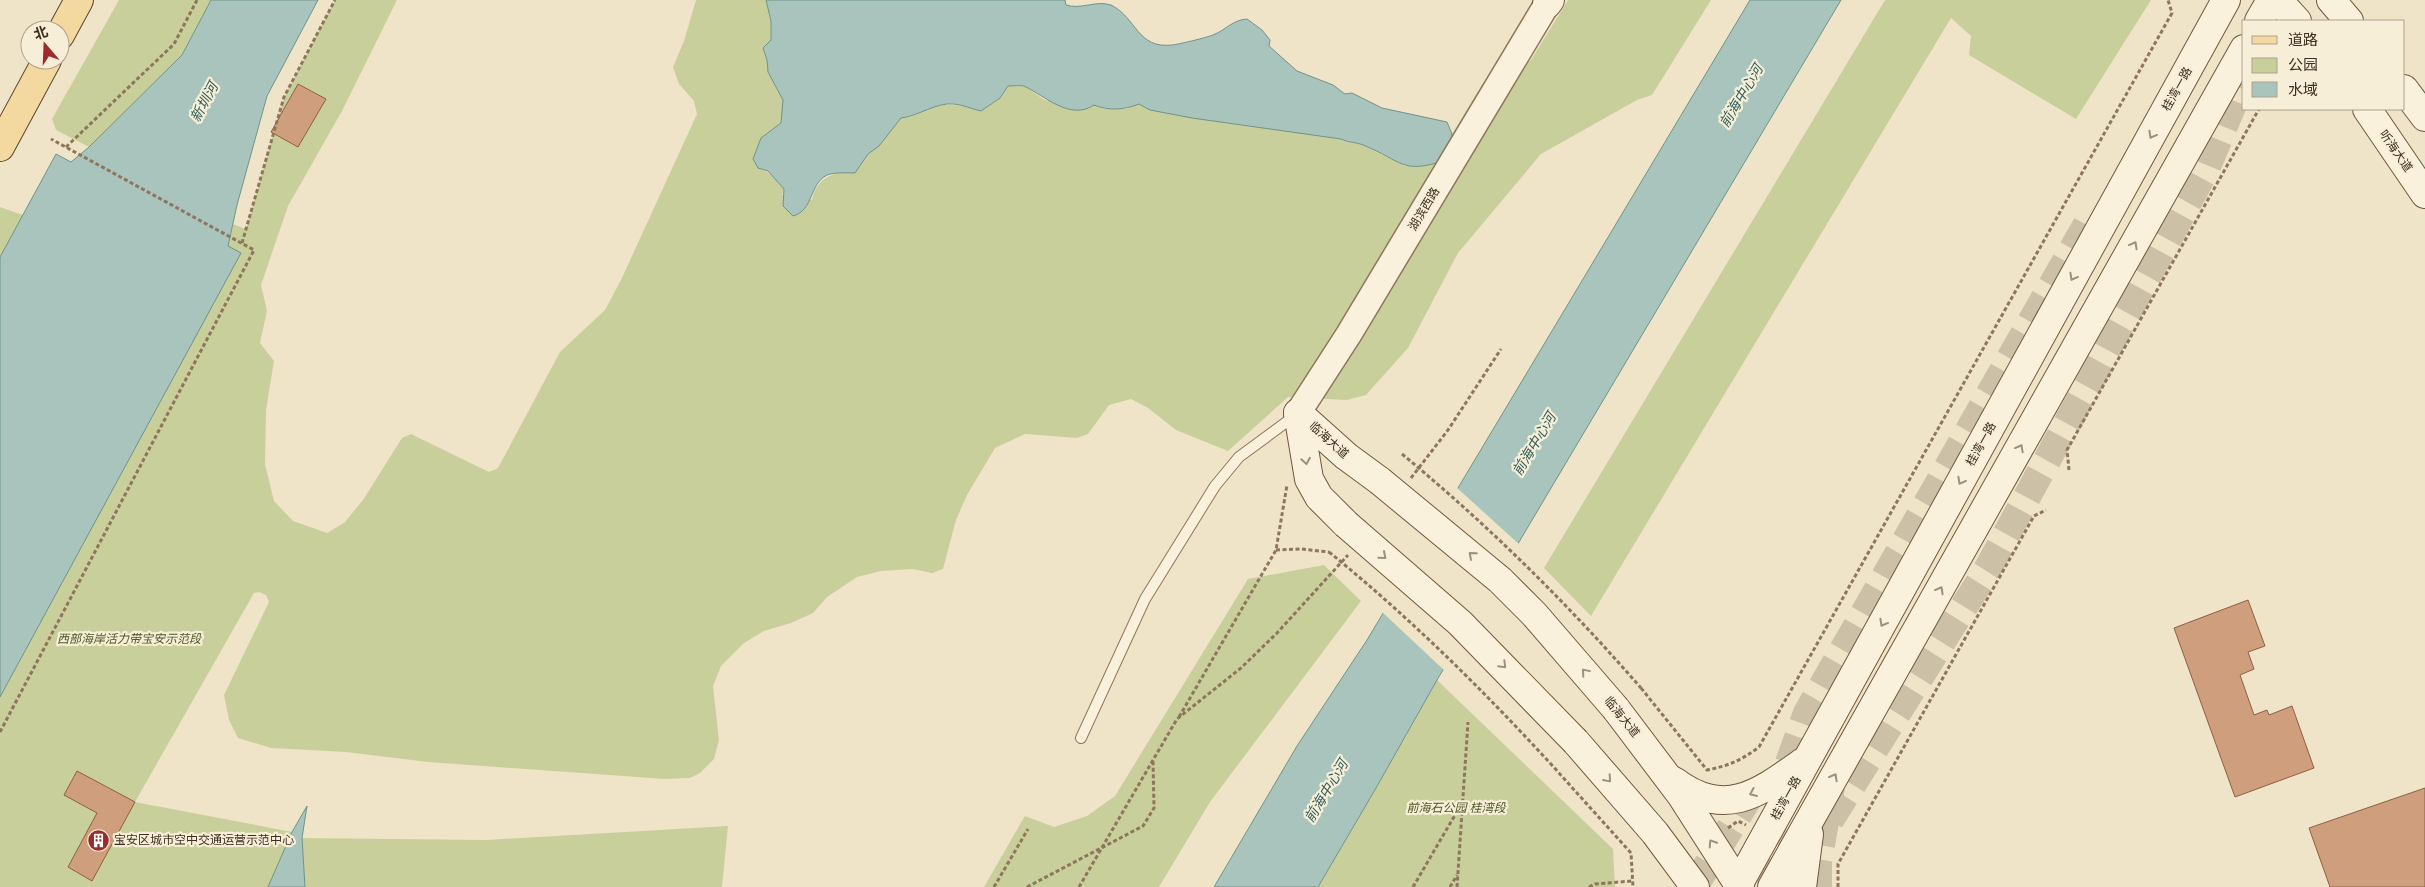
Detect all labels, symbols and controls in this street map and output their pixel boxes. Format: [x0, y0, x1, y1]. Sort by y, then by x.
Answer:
north arrow [20, 20, 70, 70]
legend [2242, 20, 2405, 110]
text: 北 [31, 21, 51, 44]
text: 道路 [2288, 29, 2318, 50]
text: 公园 [2288, 54, 2318, 75]
water label: 前海中心河 [1714, 58, 1769, 131]
street label: 桂湾一路 [2158, 64, 2196, 114]
water label: 新圳河 [185, 76, 224, 125]
text: 水域 [2288, 79, 2318, 100]
street label: 听海大道 [2376, 127, 2416, 175]
one-way arrow [2148, 129, 2158, 138]
street label: 湖滨西路 [1405, 184, 1443, 234]
one-way arrow [2127, 242, 2137, 251]
one-way arrow [2069, 272, 2079, 281]
water label: 前海中心河 [1507, 406, 1562, 479]
street label: 临海大道 [1306, 418, 1352, 462]
street label: 桂湾一路 [1962, 419, 2000, 469]
one-way arrow [2013, 444, 2023, 453]
one-way arrow [1300, 457, 1311, 465]
one-way arrow [1957, 475, 1967, 484]
one-way arrow [1377, 550, 1386, 558]
one-way arrow [1468, 552, 1477, 561]
one-way arrow [1934, 586, 1944, 595]
one-way arrow [1879, 618, 1889, 627]
park label: 西部海岸活力带宝安示范段 [57, 631, 202, 647]
one-way arrow [1497, 659, 1506, 668]
one-way arrow [1581, 668, 1590, 677]
street label: 临海大道 [1601, 693, 1643, 741]
water label: 前海中心河 [1299, 753, 1354, 826]
one-way arrow [1602, 773, 1611, 782]
street label: 桂湾一路 [1767, 773, 1805, 823]
one-way arrow [1828, 773, 1838, 782]
one-way arrow [1749, 787, 1758, 798]
park label: 前海石公园 桂湾段 [1407, 800, 1506, 816]
building icon: 宝安区城市空中交通运营示范中心 [86, 828, 110, 852]
place label: 宝安区城市空中交通运营示范中心 [114, 832, 294, 848]
one-way arrow [1709, 840, 1719, 849]

